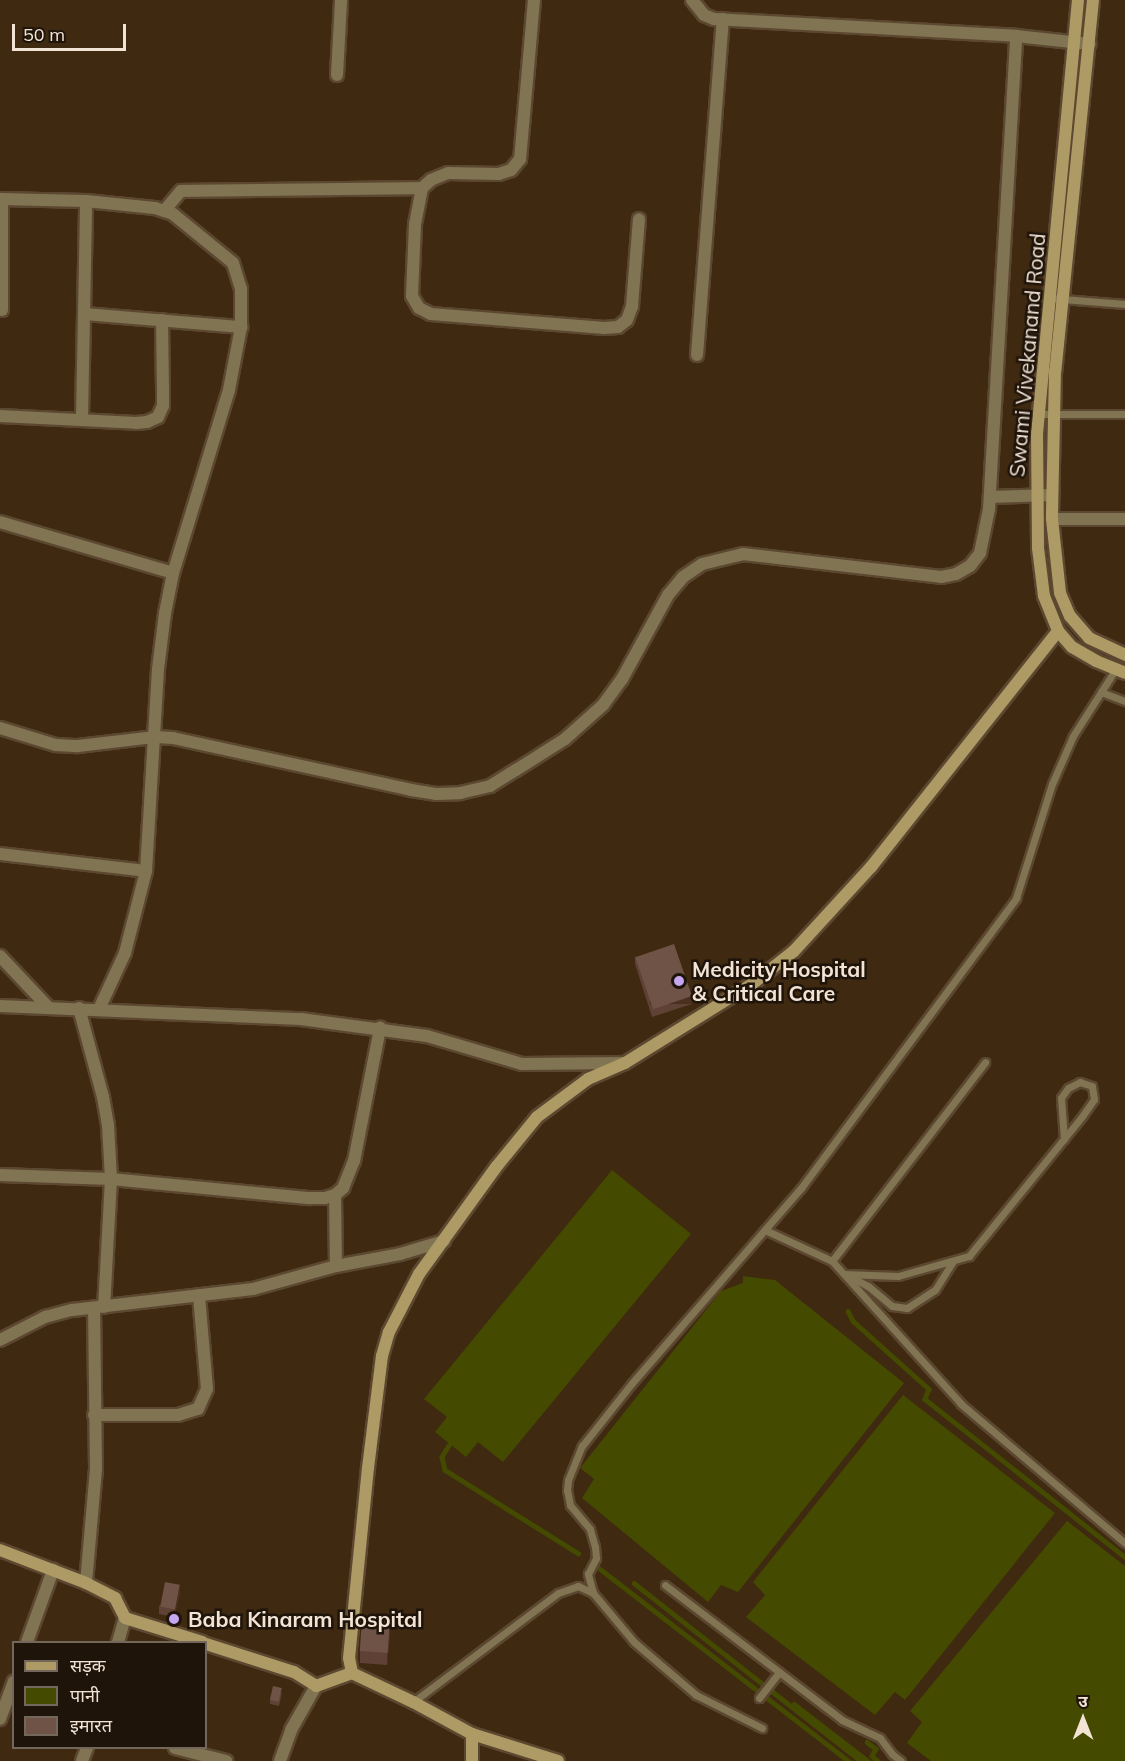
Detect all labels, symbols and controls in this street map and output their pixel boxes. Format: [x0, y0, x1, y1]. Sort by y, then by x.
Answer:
scale bar [15, 12, 129, 50]
text: 50 m [23, 23, 65, 46]
street label: Swami Vivekanand Road [1004, 232, 1050, 478]
place label: Medicity Hospital & Critical Care [692, 956, 866, 1006]
marker: Medicity Hospital & Critical Care [670, 972, 688, 990]
place label: Baba Kinaram Hospital [188, 1606, 422, 1632]
marker: Baba Kinaram Hospital [165, 1610, 183, 1628]
legend [12, 1641, 207, 1749]
text: सड़क [70, 1654, 106, 1677]
text: पानी [70, 1684, 100, 1707]
north arrow [1053, 1689, 1113, 1749]
text: उ [1078, 1691, 1088, 1711]
text: इमारत [70, 1714, 112, 1737]

